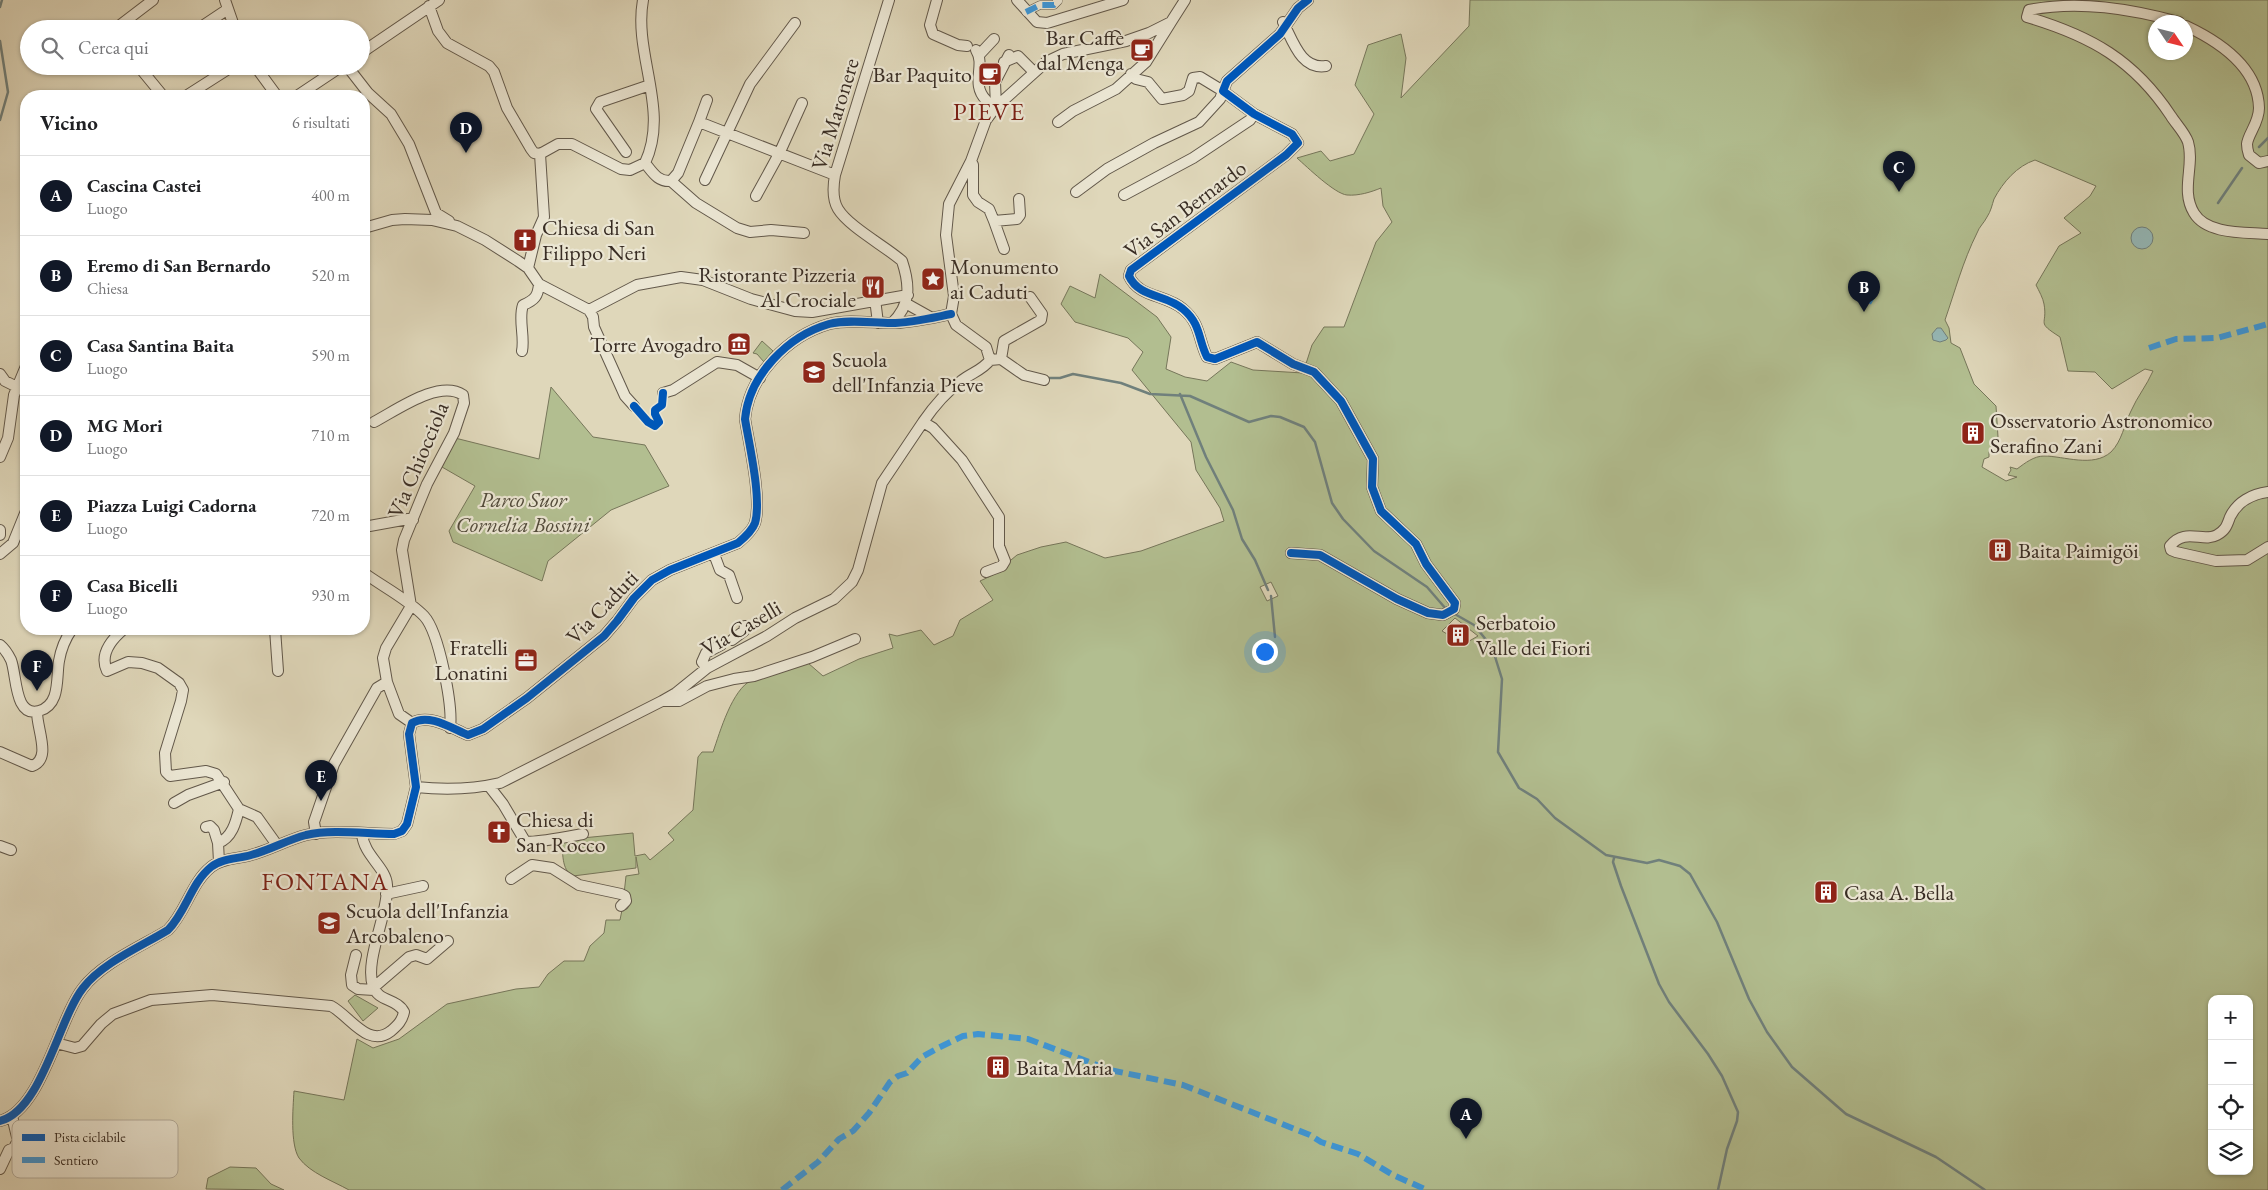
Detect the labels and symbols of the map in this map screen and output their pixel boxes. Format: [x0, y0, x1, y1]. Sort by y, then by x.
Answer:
north arrow [2148, 15, 2193, 60]
place label: Bar Caffè dal Menga [1036, 23, 1124, 77]
cafe icon: Bar Caffè dal Menga [1129, 37, 1155, 63]
street label: Via Maronere [804, 54, 866, 173]
place label: Bar Paquito [872, 60, 972, 89]
cafe icon: Bar Paquito [977, 61, 1003, 87]
district label: PIEVE [953, 95, 1025, 127]
pin: D [450, 112, 482, 153]
pin: C [1883, 151, 1915, 192]
street label: Via San Bernardo [1118, 153, 1252, 265]
place label: Chiesa di San Filippo Neri [542, 213, 655, 267]
church icon: Chiesa di San Filippo Neri [512, 227, 538, 253]
place label: Monumento ai Caduti [950, 252, 1059, 306]
place label: Ristorante Pizzeria Al Crociale [698, 260, 856, 314]
place icon: Monumento ai Caduti [920, 266, 946, 292]
pin: B [1848, 271, 1880, 312]
restaurant icon: Ristorante Pizzeria Al Crociale [860, 274, 886, 300]
place label: Torre Avogadro [590, 330, 722, 359]
museum icon: Torre Avogadro [726, 331, 752, 357]
place label: Scuola dell'Infanzia Pieve [832, 345, 984, 399]
school or university icon: Scuola dell'Infanzia Pieve [801, 359, 827, 385]
street label: Via Chiocciola [381, 397, 456, 523]
place label: Osservatorio Astronomico Serafino Zani [1990, 406, 2213, 460]
building icon: Osservatorio Astronomico Serafino Zani [1960, 420, 1986, 446]
park label: Parco Suor Cornelia Bossini [456, 485, 592, 539]
place label: Baita Paimigöi [2018, 536, 2139, 565]
building icon: Baita Paimigöi [1987, 537, 2013, 563]
street label: Via Caduti [559, 564, 645, 650]
street label: Via Caselli [695, 593, 787, 663]
place label: Serbatoio Valle dei Fiori [1476, 608, 1591, 662]
building icon: Serbatoio Valle dei Fiori [1445, 622, 1471, 648]
place label: Fratelli Lonatini [435, 633, 508, 687]
your location [1252, 639, 1278, 665]
office icon: Fratelli Lonatini [513, 647, 539, 673]
pin: F [21, 650, 53, 691]
pin: E [305, 760, 337, 801]
place label: Chiesa di San Rocco [516, 805, 606, 859]
church icon: Chiesa di San Rocco [486, 819, 512, 845]
district label: FONTANA [261, 865, 389, 897]
place label: Casa A. Bella [1844, 878, 1954, 907]
building icon: Casa A. Bella [1813, 879, 1839, 905]
place label: Scuola dell'Infanzia Arcobaleno [345, 896, 509, 950]
school or university icon: Scuola dell'Infanzia Arcobaleno [316, 910, 342, 936]
place label: Baita Maria [1016, 1053, 1113, 1082]
building icon: Baita Maria [985, 1054, 1011, 1080]
pin: A [1450, 1098, 1482, 1139]
legend [12, 1120, 178, 1178]
text: Pista ciclabile [54, 1128, 126, 1146]
text: Sentiero [54, 1151, 98, 1169]

